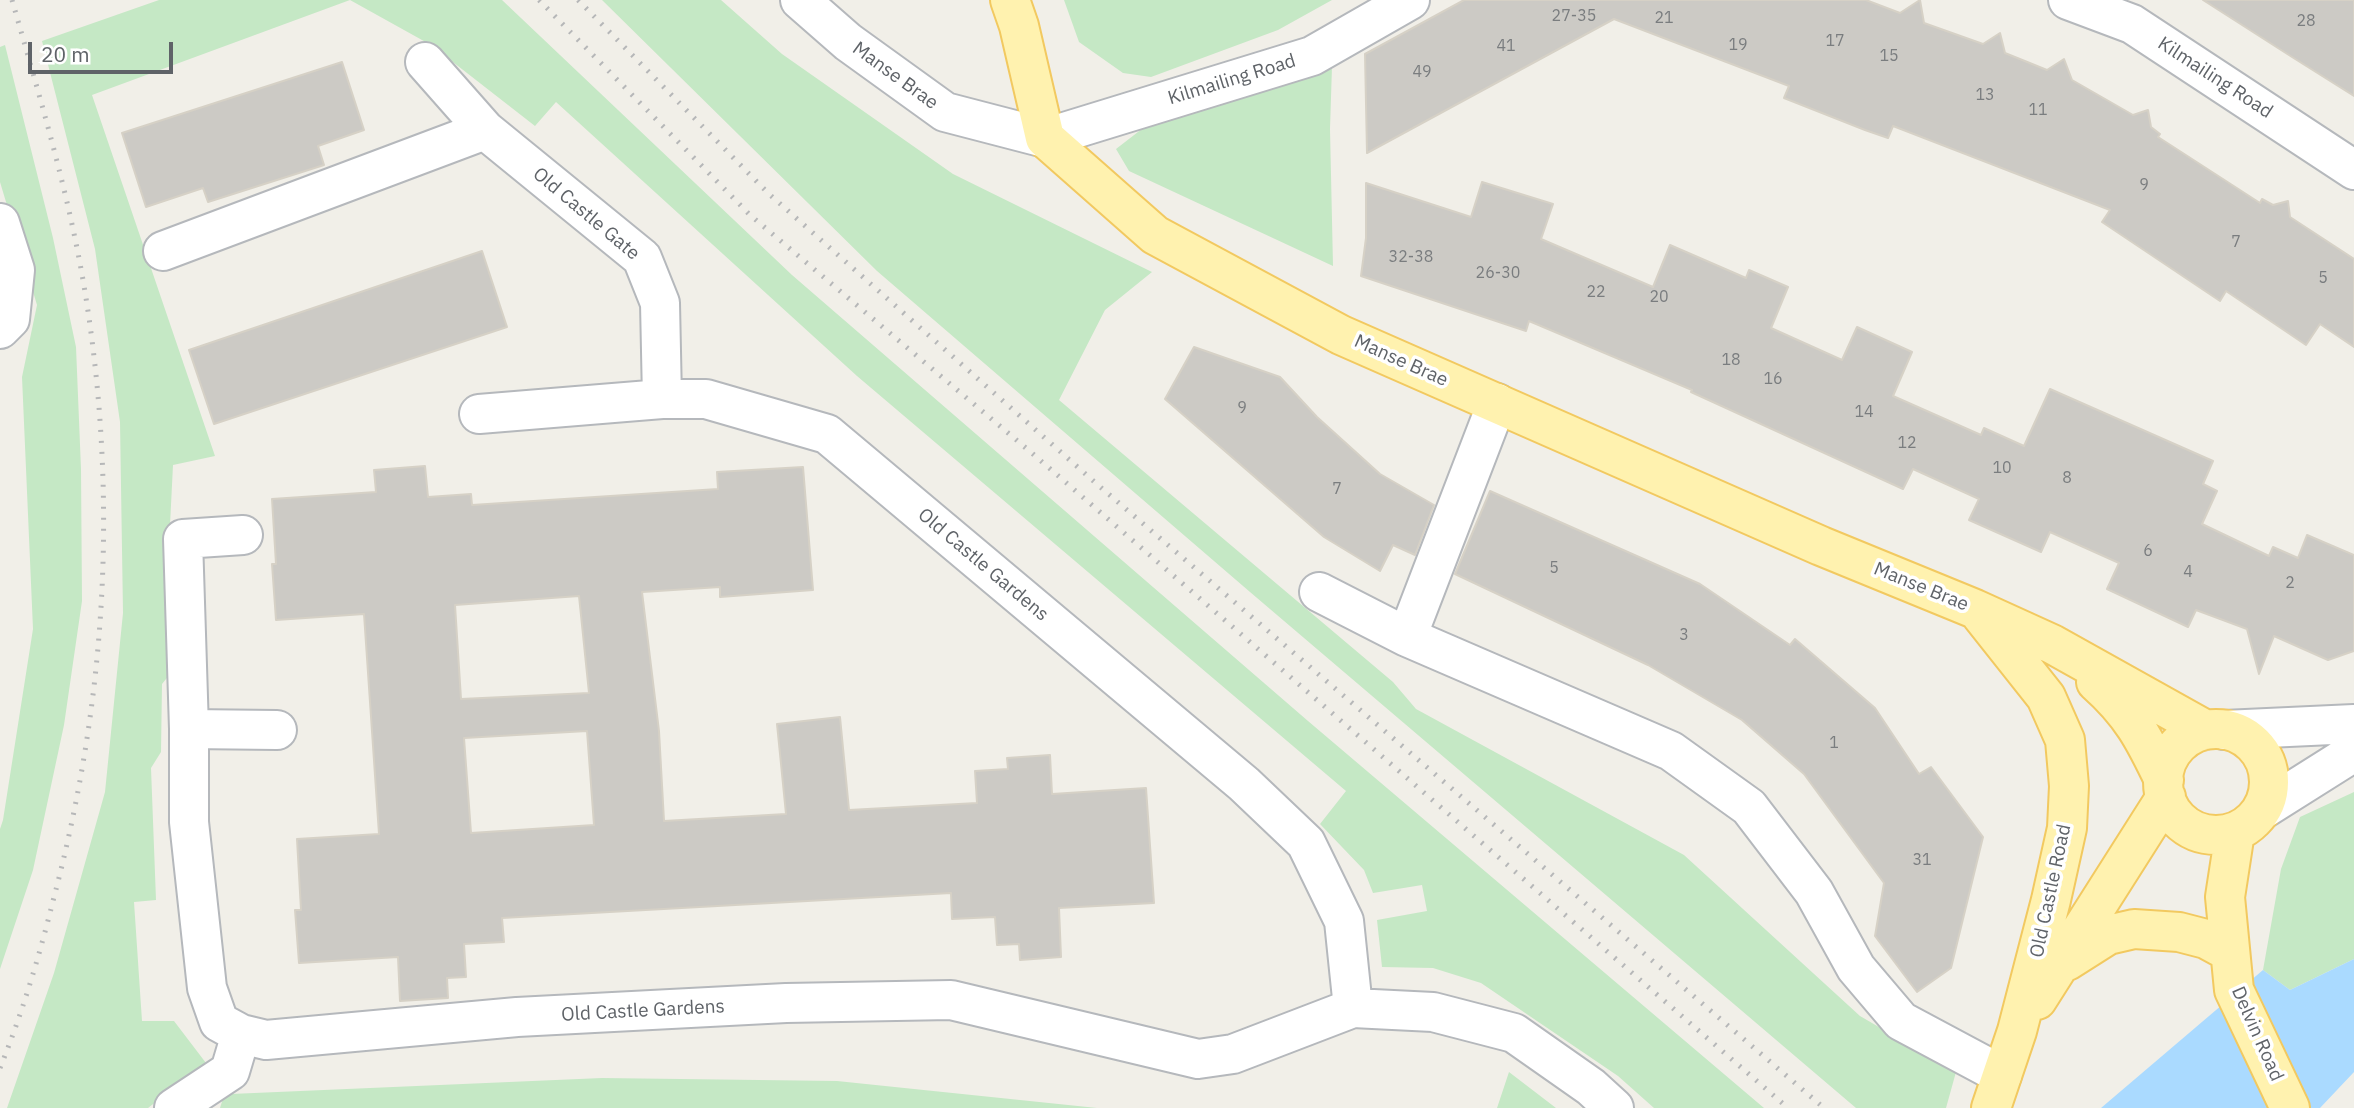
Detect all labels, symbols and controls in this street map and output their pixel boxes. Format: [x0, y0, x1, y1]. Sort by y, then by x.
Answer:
house number: 27-35 [1552, 6, 1596, 26]
house number: 21 [1654, 8, 1674, 28]
house number: 28 [2296, 11, 2316, 31]
scale bar [32, 28, 177, 72]
house number: 17 [1825, 31, 1845, 51]
street label: Kilmailing Road [2153, 32, 2277, 124]
house number: 19 [1728, 35, 1748, 55]
house number: 41 [1496, 36, 1516, 56]
street label: Manse Brae [848, 37, 942, 115]
text: 20 m [41, 40, 90, 68]
house number: 15 [1879, 46, 1899, 66]
street label: Kilmailing Road [1165, 50, 1299, 110]
house number: 49 [1412, 62, 1432, 82]
house number: 13 [1975, 85, 1995, 105]
house number: 11 [2028, 100, 2048, 120]
street label: Old Castle Gate [528, 163, 644, 265]
house number: 9 [2139, 175, 2149, 195]
house number: 7 [2231, 232, 2241, 252]
house number: 32-38 [1389, 247, 1433, 267]
house number: 26-30 [1476, 263, 1520, 283]
house number: 5 [2318, 268, 2328, 288]
house number: 22 [1586, 282, 1606, 302]
house number: 20 [1649, 287, 1669, 307]
street label: Manse Brae [1350, 330, 1452, 392]
house number: 18 [1721, 350, 1741, 370]
house number: 16 [1763, 369, 1783, 389]
house number: 9 [1237, 398, 1247, 418]
house number: 14 [1854, 402, 1874, 422]
house number: 12 [1897, 433, 1917, 453]
house number: 10 [1992, 458, 2012, 478]
house number: 8 [2062, 468, 2072, 488]
house number: 7 [1332, 479, 1342, 499]
street label: Old Castle Gardens [913, 504, 1053, 626]
house number: 6 [2143, 541, 2153, 561]
house number: 5 [1549, 558, 1559, 578]
street label: Manse Brae [1870, 558, 1972, 616]
house number: 4 [2183, 562, 2193, 582]
house number: 2 [2285, 573, 2295, 593]
house number: 3 [1679, 625, 1689, 645]
house number: 1 [1829, 733, 1839, 753]
street label: Old Castle Road [2026, 822, 2076, 960]
house number: 31 [1912, 850, 1932, 870]
street label: Delvin Road [2226, 983, 2288, 1085]
street label: Old Castle Gardens [561, 995, 725, 1027]

